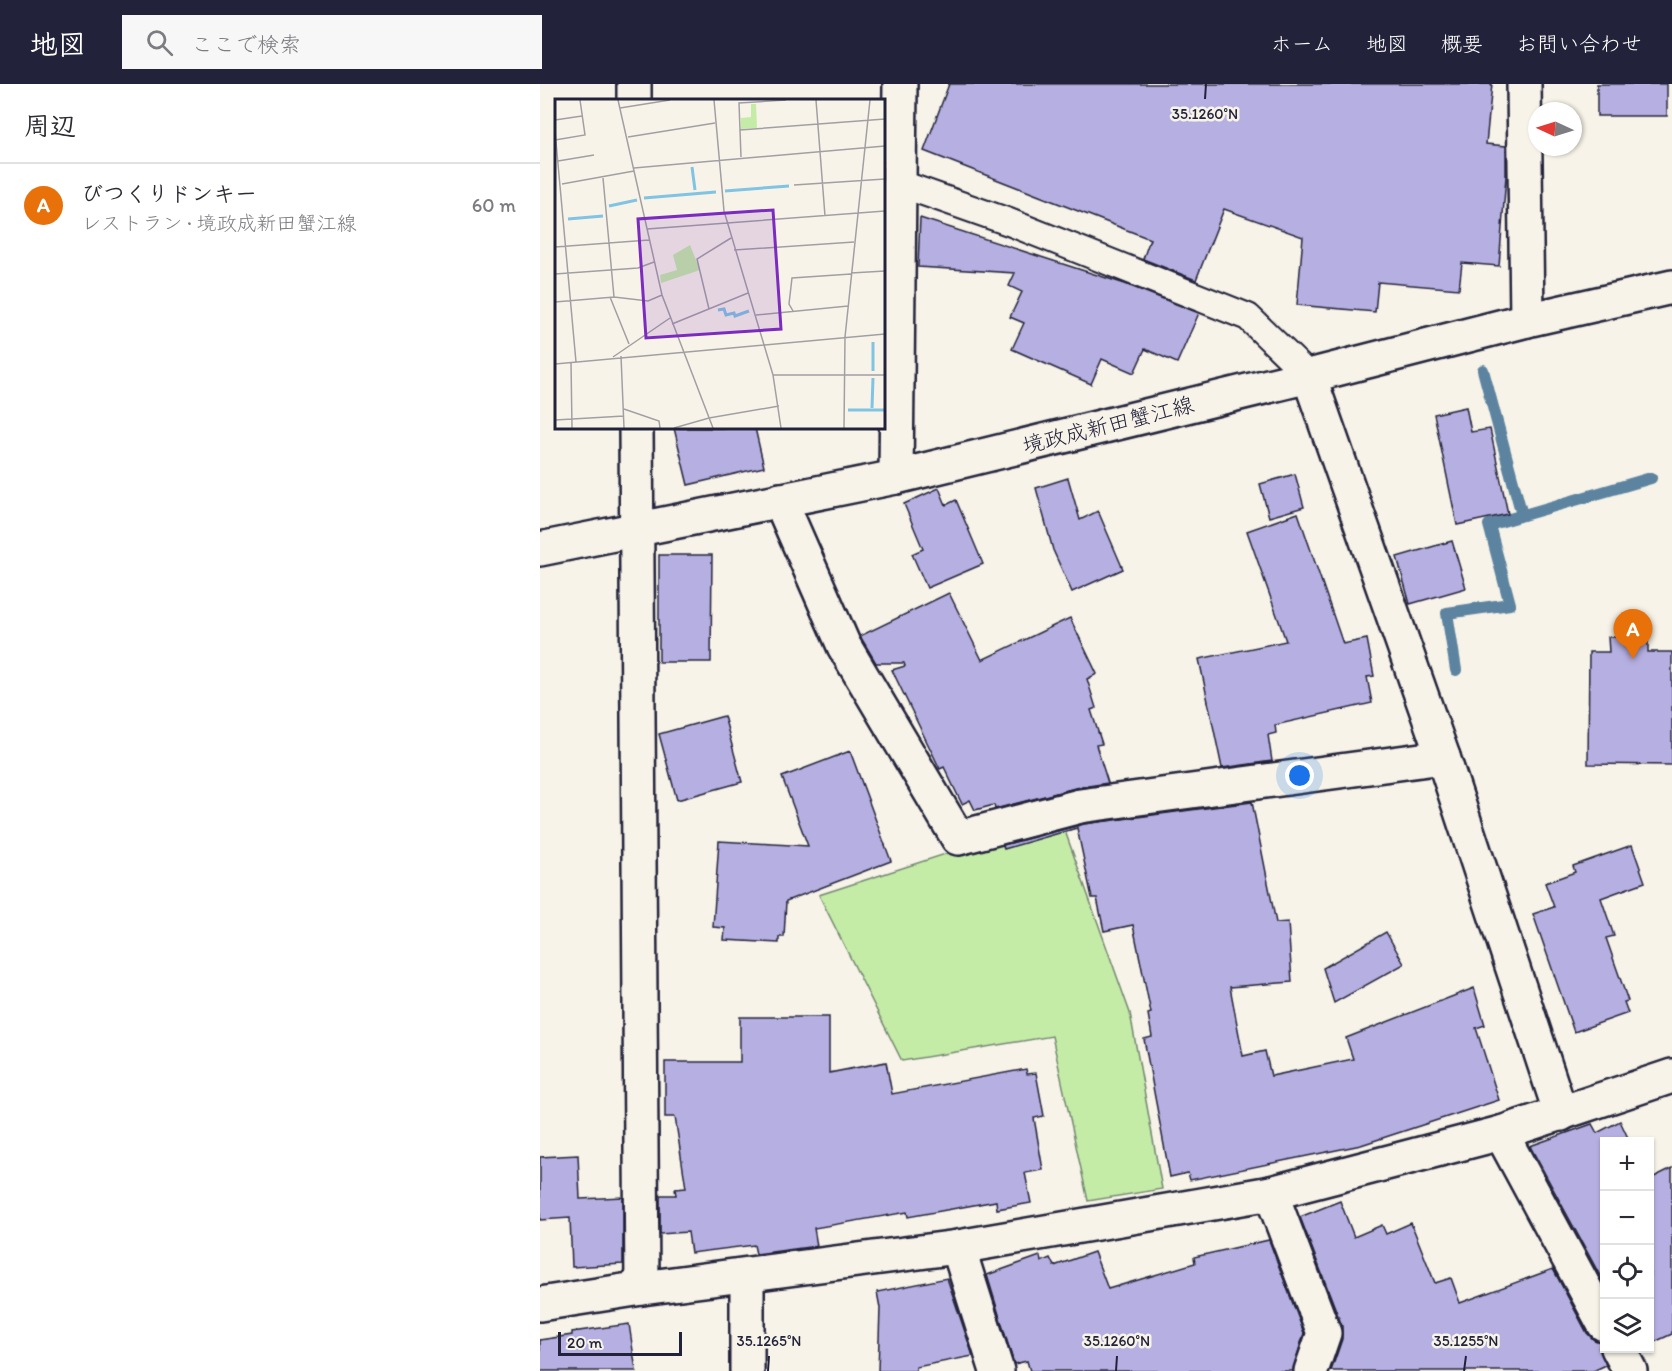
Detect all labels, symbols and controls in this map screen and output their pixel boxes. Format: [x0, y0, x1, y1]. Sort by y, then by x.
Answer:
search box [122, 15, 542, 69]
icon: search [143, 26, 176, 59]
text: 地図 [30, 27, 86, 61]
text: ここで検索 [191, 31, 301, 58]
text: ホーム [1271, 31, 1333, 56]
text: 地図 [1366, 31, 1408, 56]
text: 概要 [1441, 31, 1483, 56]
text: お問い合わせ [1516, 31, 1642, 56]
inset map [555, 99, 885, 429]
north arrow [1528, 102, 1582, 156]
text: 35.1260°N [1172, 105, 1238, 123]
text: 周辺 [24, 110, 76, 142]
text: びつくりドンキー [81, 180, 257, 207]
text: A [37, 193, 50, 217]
text: 60 m [472, 193, 516, 217]
text: レストラン · 境政成新田蟹江線 [81, 211, 356, 235]
street label: 境政成新田蟹江線 [1019, 391, 1197, 459]
pin: A [1614, 610, 1652, 659]
your location [1285, 761, 1314, 790]
map controls [1600, 1137, 1654, 1353]
button: + [1600, 1137, 1654, 1191]
button: − [1600, 1191, 1654, 1245]
button: locate [1600, 1245, 1654, 1299]
button: layers [1600, 1299, 1654, 1353]
scale bar [558, 1329, 682, 1356]
text: 35.1265°N [737, 1332, 801, 1350]
text: 35.1260°N [1084, 1332, 1150, 1350]
text: 35.1255°N [1434, 1332, 1498, 1350]
text: 20 m [567, 1333, 602, 1352]

